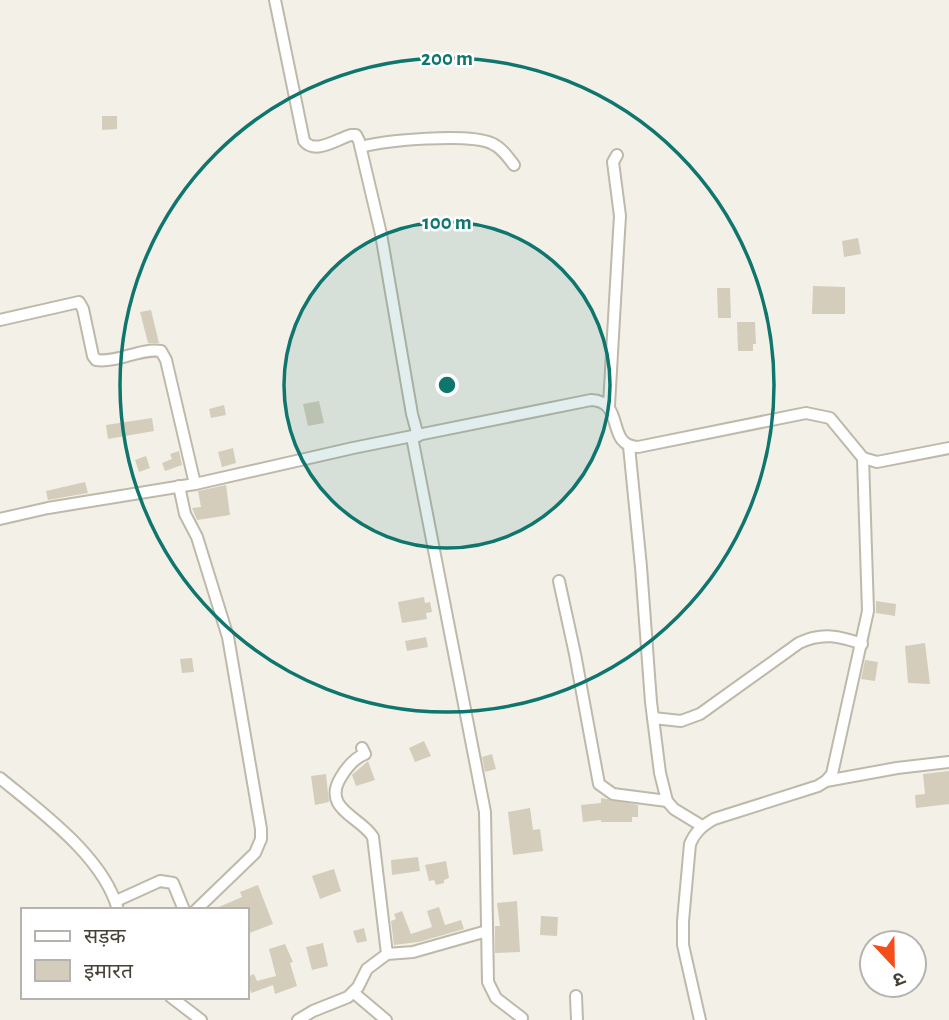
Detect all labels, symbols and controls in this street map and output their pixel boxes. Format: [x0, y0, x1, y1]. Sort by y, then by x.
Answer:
text: 200 m [421, 48, 473, 69]
text: 100 m [422, 212, 472, 233]
centre of rings [435, 373, 459, 397]
legend [21, 908, 248, 999]
text: सड़क [84, 926, 126, 947]
north arrow [858, 929, 928, 999]
text: इमारत [84, 961, 134, 982]
text: उ [889, 967, 908, 990]

